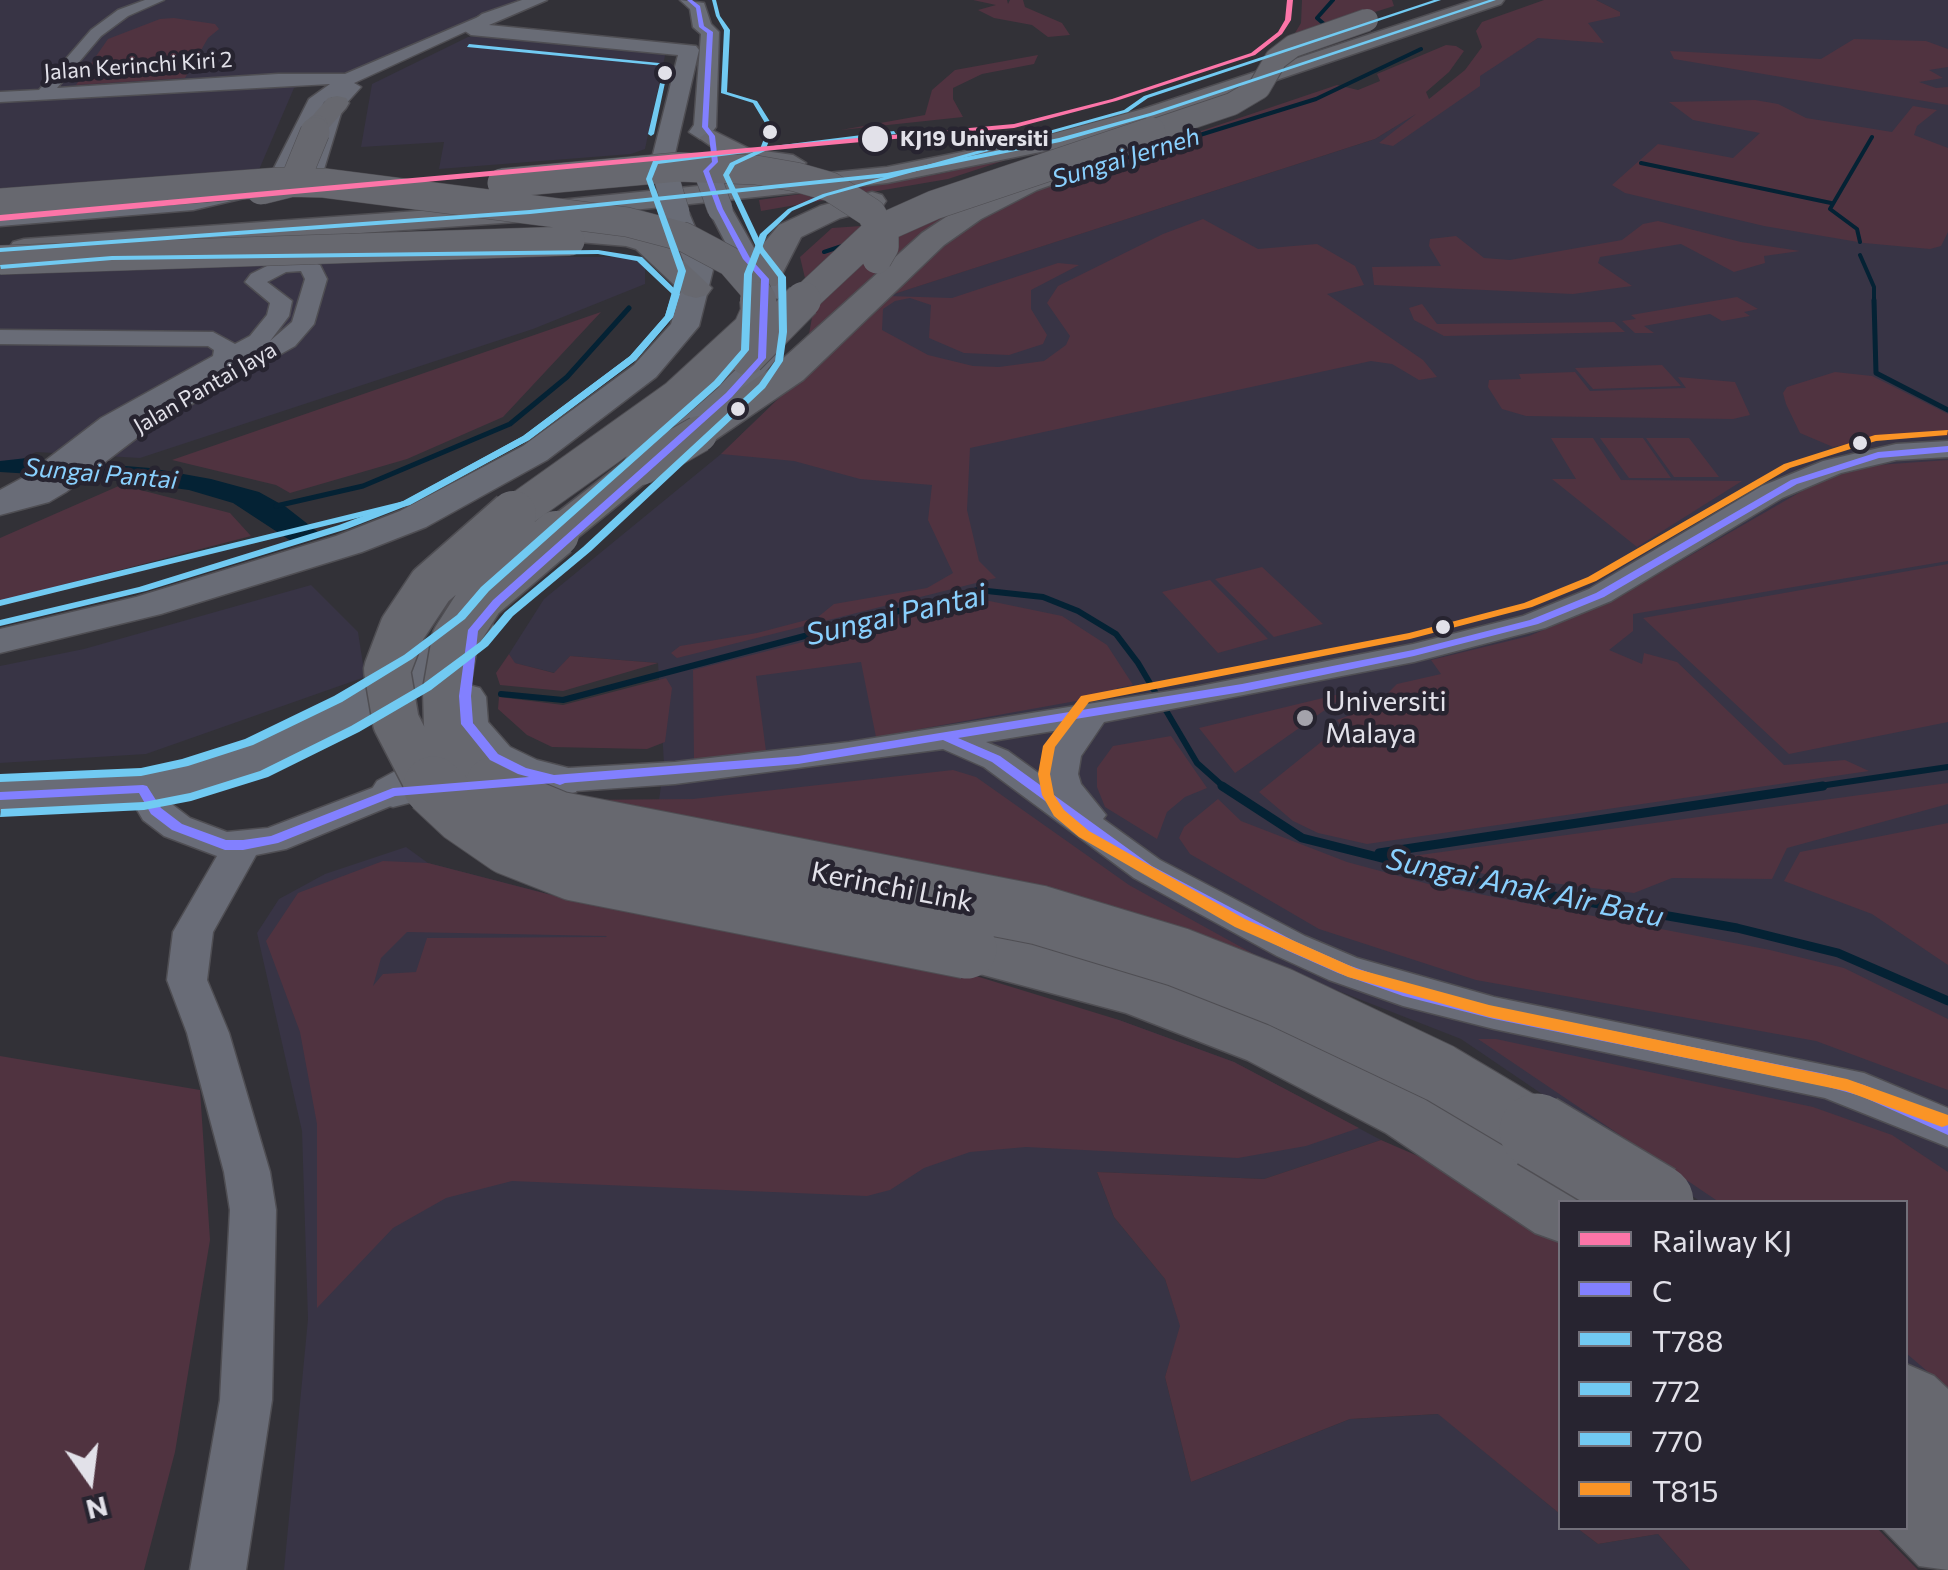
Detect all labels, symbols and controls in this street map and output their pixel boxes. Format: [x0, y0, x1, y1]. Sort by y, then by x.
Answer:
street label: Jalan Kerinchi Kiri 2 [43, 46, 233, 86]
unlabelled marker [655, 63, 675, 83]
water label: Sungai Jerneh [1049, 121, 1203, 195]
unlabelled marker [760, 122, 780, 142]
marker: KJ19 Universiti [859, 123, 891, 155]
place label: KJ19 Universiti [900, 126, 1049, 152]
street label: Jalan Pantai Jaya [129, 336, 281, 440]
unlabelled marker [728, 399, 748, 419]
unlabelled marker [1850, 433, 1870, 453]
water label: Sungai Pantai [23, 452, 179, 496]
water label: Sungai Pantai [802, 577, 990, 653]
unlabelled marker [1433, 617, 1453, 637]
place label: Universiti Malaya [1325, 685, 1447, 751]
marker: Universiti Malaya [1294, 707, 1316, 729]
water label: Sungai Anak Air Batu [1383, 841, 1667, 935]
street label: Kerinchi Link [808, 855, 976, 919]
legend [1558, 1200, 1908, 1530]
text: Railway KJ [1652, 1221, 1792, 1258]
text: C [1652, 1271, 1673, 1308]
text: T788 [1652, 1321, 1723, 1358]
text: 772 [1652, 1371, 1700, 1408]
text: 770 [1652, 1421, 1703, 1458]
north arrow [40, 1430, 140, 1530]
text: T815 [1652, 1471, 1719, 1508]
text: N [83, 1490, 112, 1528]

